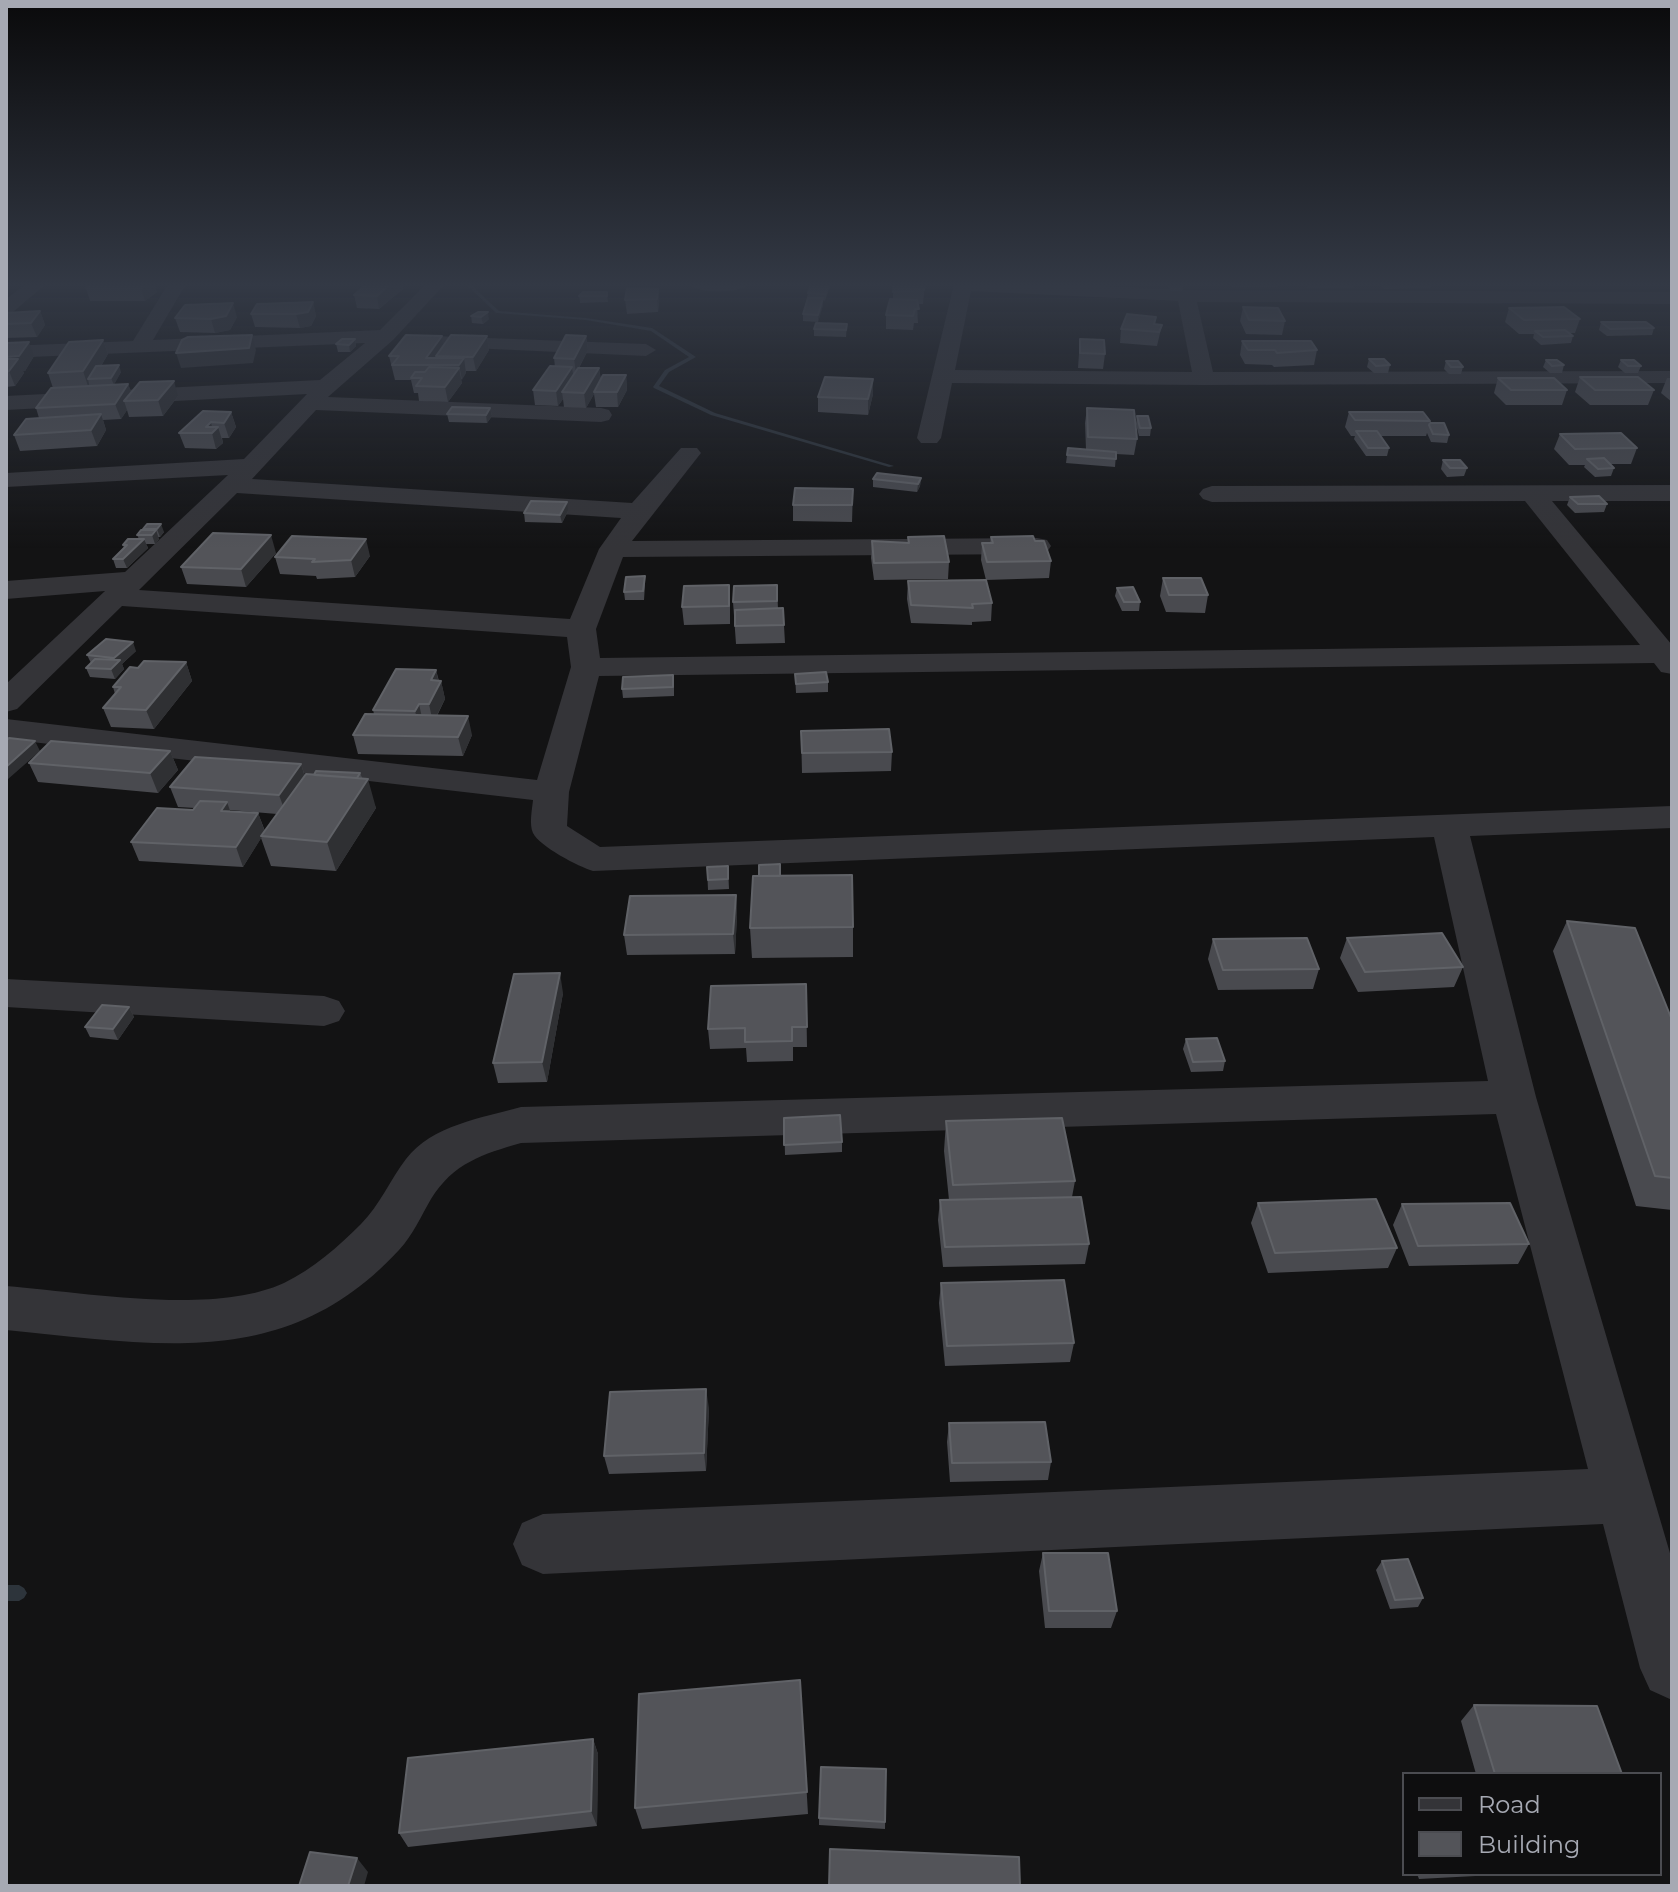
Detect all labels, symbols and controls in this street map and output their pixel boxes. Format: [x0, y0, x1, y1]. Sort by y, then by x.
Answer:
legend [1402, 1772, 1662, 1876]
text: Road [1478, 1790, 1541, 1819]
text: Building [1478, 1830, 1581, 1859]

